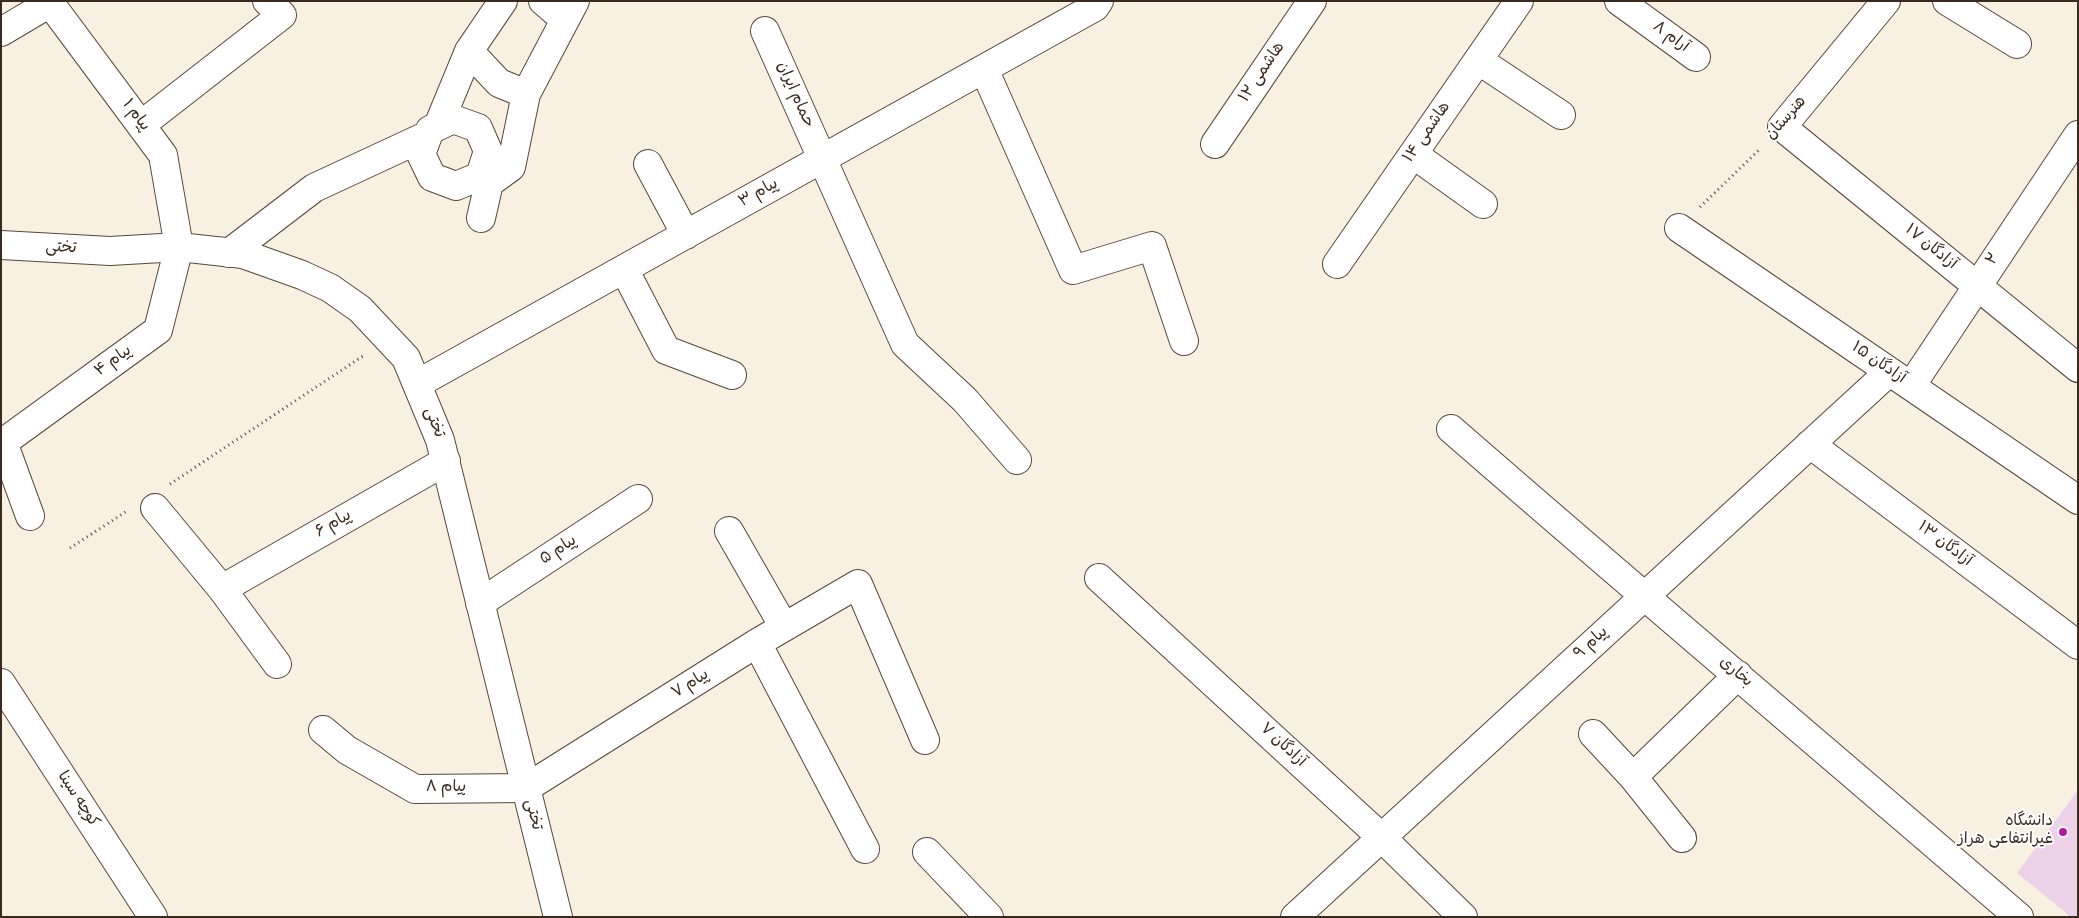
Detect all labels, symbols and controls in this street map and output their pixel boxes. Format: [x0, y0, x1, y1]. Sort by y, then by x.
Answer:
street label: آرام ۸ [1648, 18, 1692, 58]
street label: هاشمی ۱۲ [1236, 39, 1290, 107]
street label: حمام ایران [771, 59, 817, 131]
street label: هنرستان [1762, 93, 1812, 145]
street label: پیام ۱ [117, 96, 153, 136]
street label: هاشمی ۱۴ [1400, 99, 1456, 167]
street label: پيام ۳ [736, 175, 782, 213]
street label: آزادگان ۱۷ [1900, 221, 1960, 275]
street label: تختی [45, 239, 77, 259]
street label: ۲ [1983, 250, 2005, 270]
street label: آزادگان ۱۵ [1847, 339, 1909, 389]
street label: پیام ۴ [92, 342, 136, 382]
street label: تختی [418, 405, 448, 441]
street label: پیام ۶ [312, 507, 356, 543]
street label: آزادگان ۱۳ [1913, 518, 1975, 572]
street label: پیام ۵ [537, 532, 581, 570]
street label: پیام ۹ [1571, 624, 1613, 664]
street label: بخاری [1714, 654, 1756, 692]
street label: پیام ۷ [669, 666, 713, 704]
street label: آزادگان ۷ [1255, 720, 1309, 772]
street label: کوچه سینا [52, 768, 102, 832]
street label: پیام ۸ [426, 779, 466, 799]
street label: تختی [519, 798, 545, 832]
place label: دانشگاه غیرانتفاعی هراز [1958, 813, 2053, 851]
marker: دانشگاه غیرانتفاعی هراز [2057, 826, 2069, 838]

